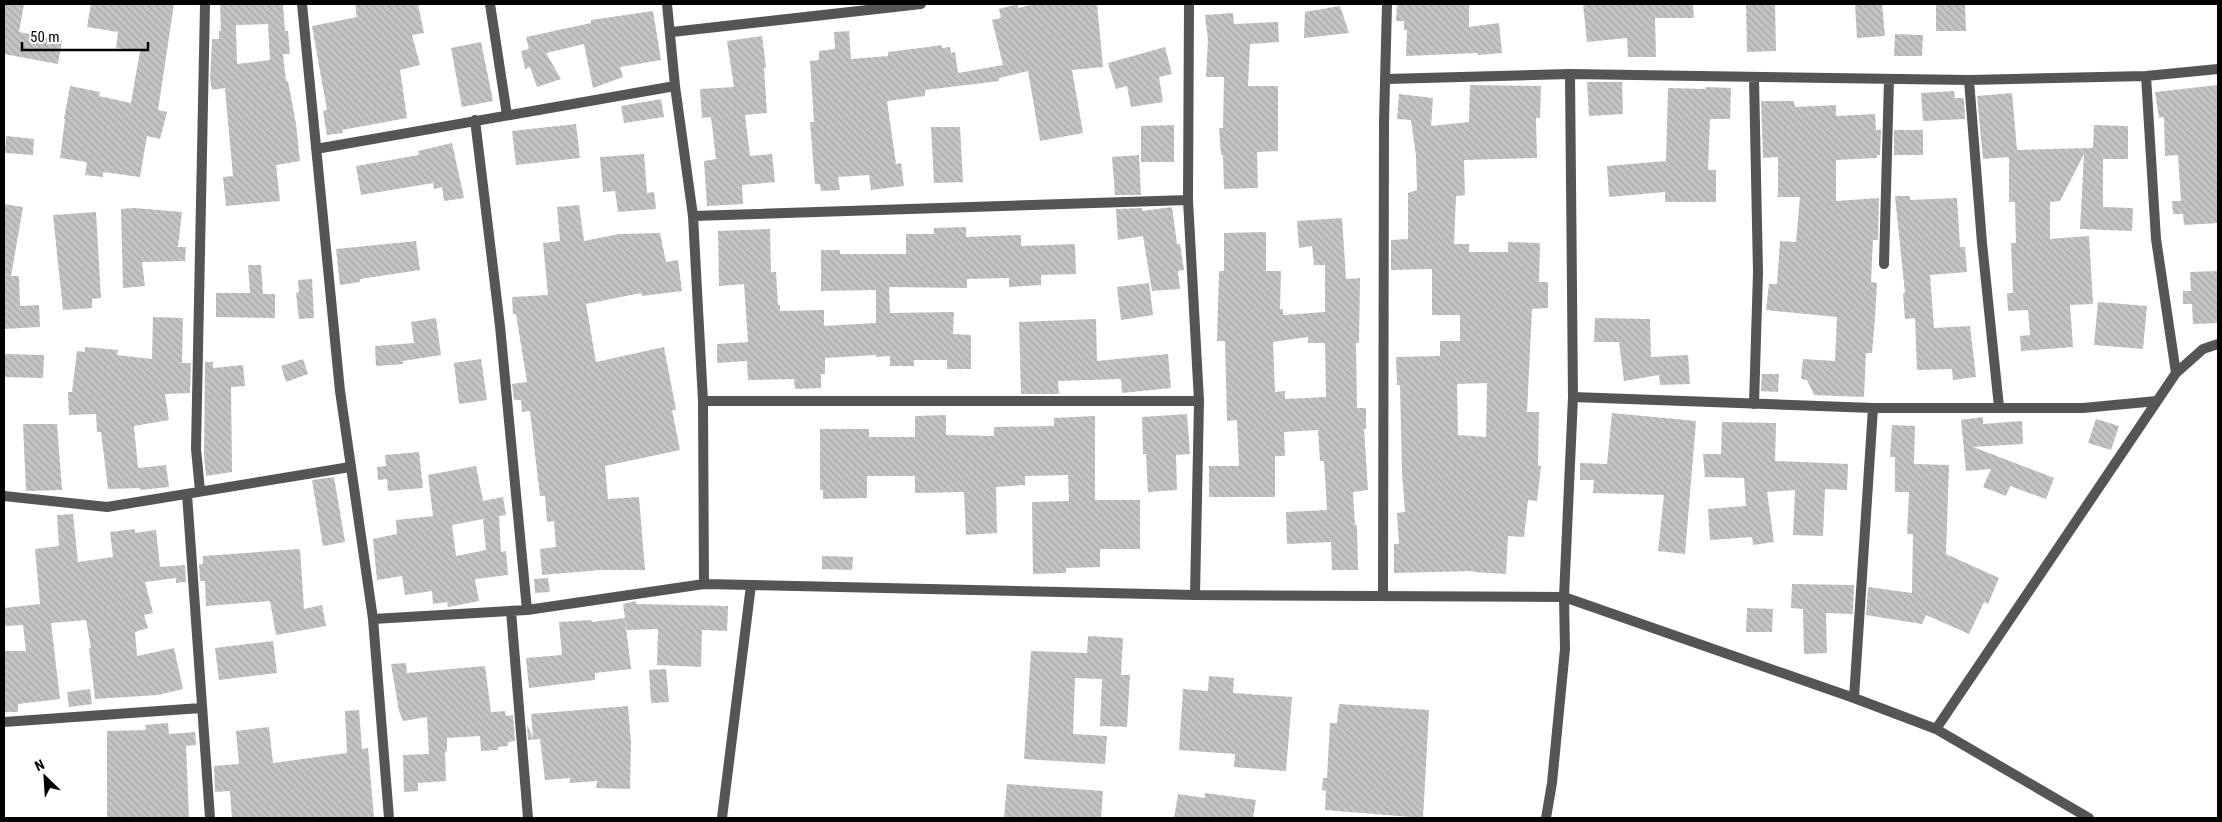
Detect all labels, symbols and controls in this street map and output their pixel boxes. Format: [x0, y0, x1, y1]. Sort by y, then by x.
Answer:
scale bar [22, 20, 149, 52]
text: 50 m [30, 28, 60, 46]
north arrow [20, 752, 70, 802]
text: N [32, 756, 47, 774]

